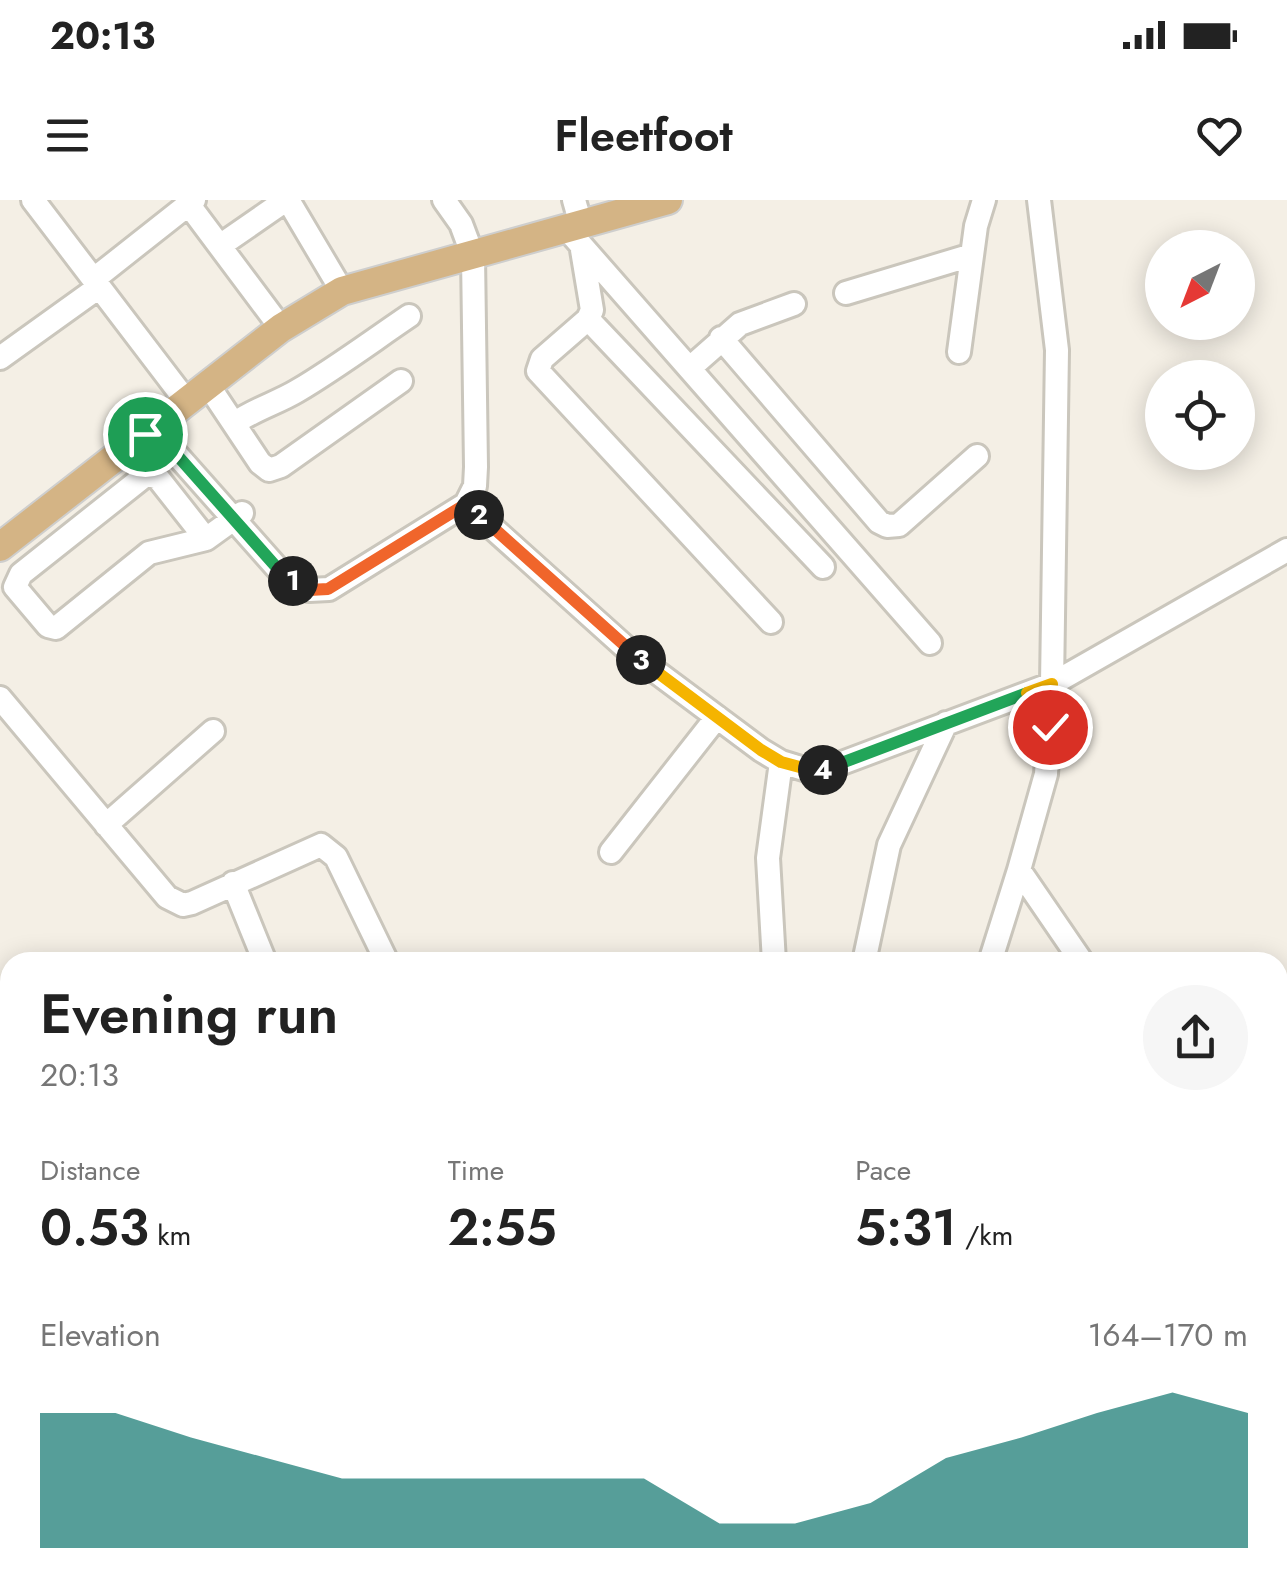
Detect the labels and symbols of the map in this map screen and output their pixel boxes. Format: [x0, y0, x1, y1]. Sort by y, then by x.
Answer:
north arrow [1145, 230, 1255, 340]
pin [103, 392, 188, 477]
pin: 2 [454, 490, 504, 540]
pin: 1 [268, 556, 318, 606]
pin: 3 [616, 635, 666, 685]
pin [1008, 685, 1093, 770]
pin: 4 [798, 745, 848, 795]

